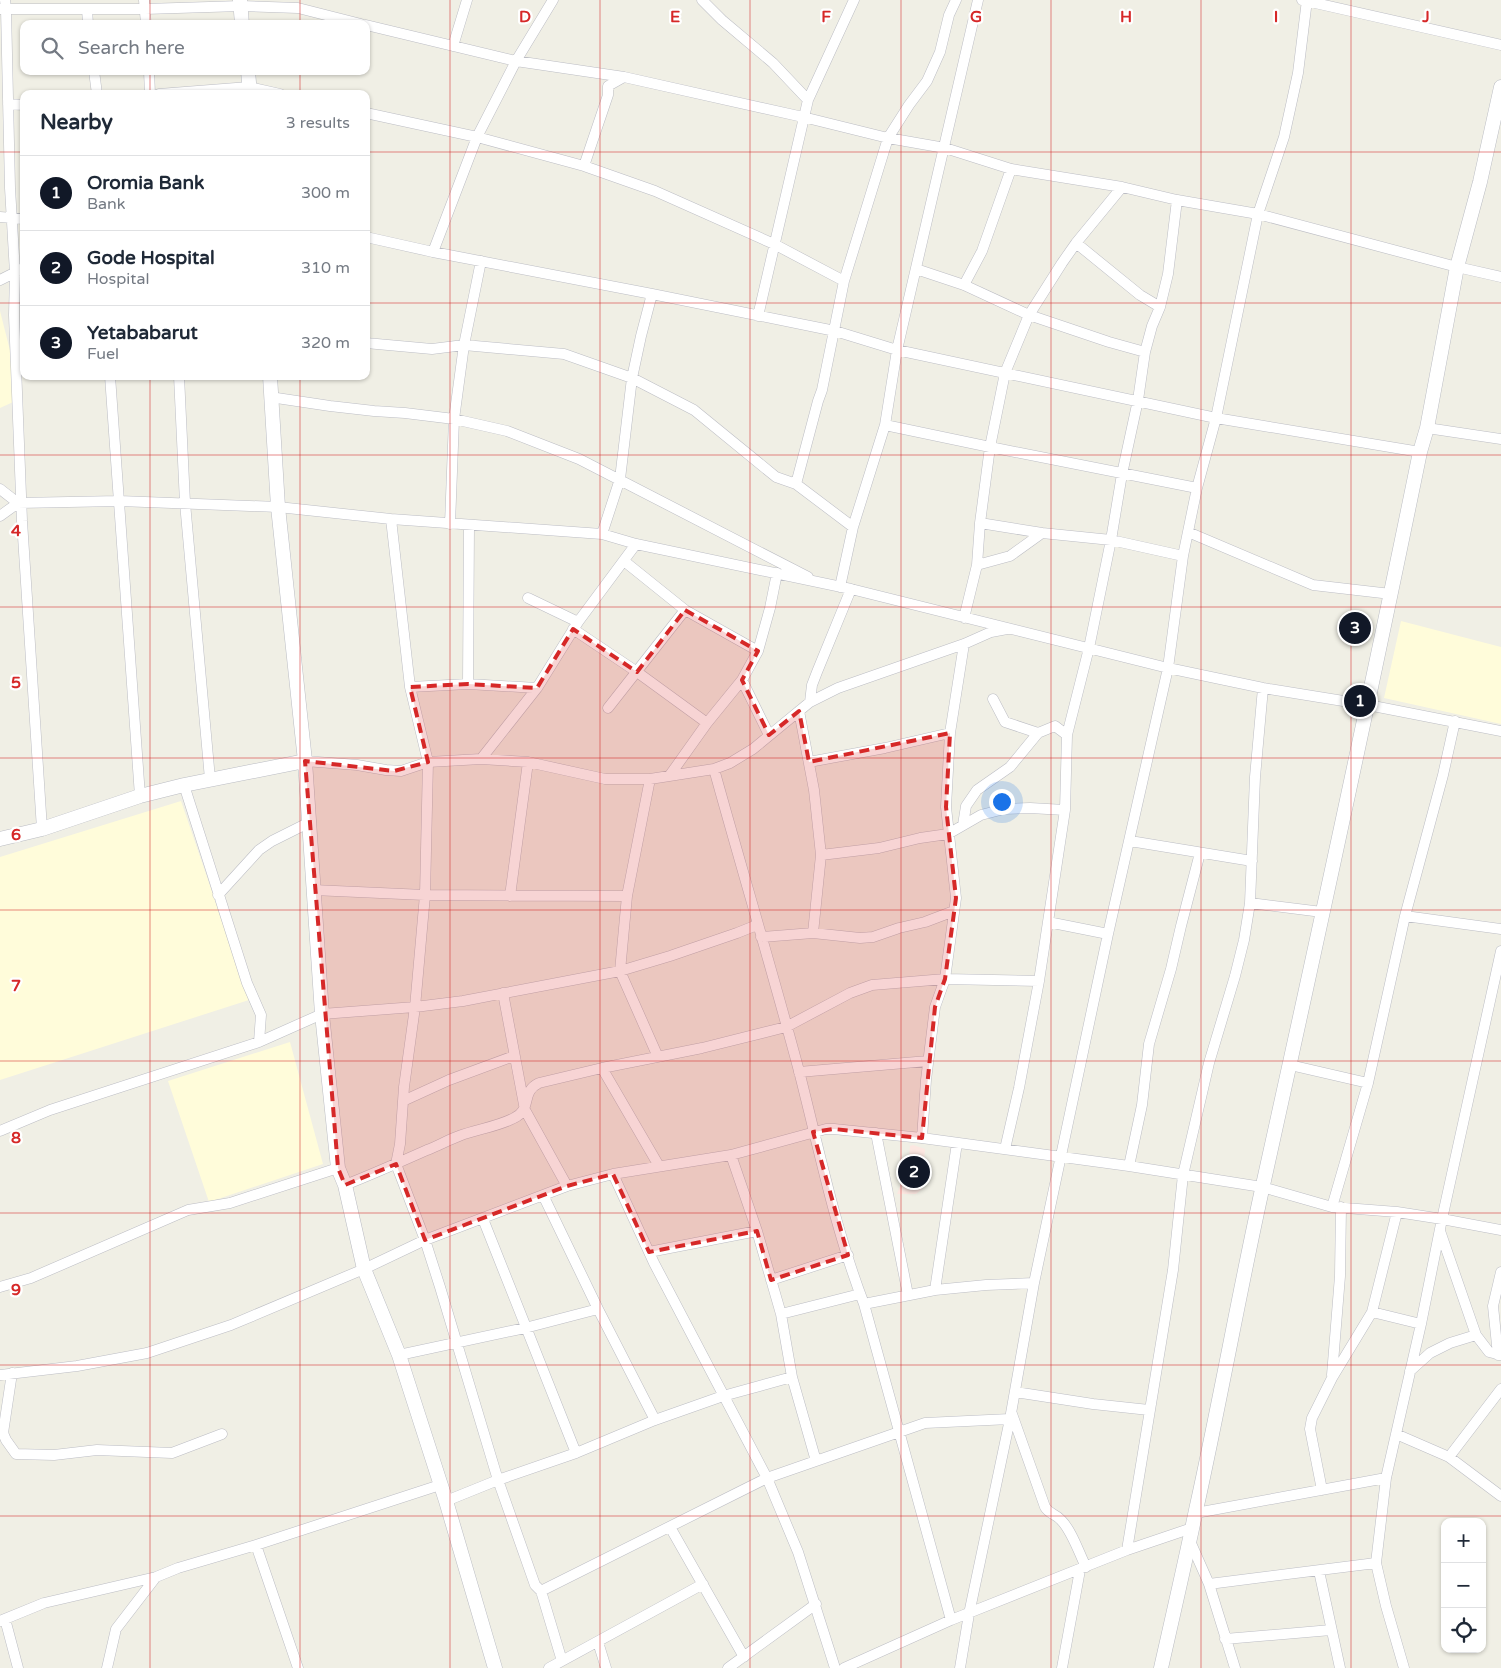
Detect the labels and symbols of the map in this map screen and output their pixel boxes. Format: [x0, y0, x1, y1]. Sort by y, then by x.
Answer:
text: D [519, 7, 531, 27]
text: E [670, 7, 680, 27]
text: F [821, 7, 831, 27]
text: G [970, 7, 982, 27]
text: H [1120, 7, 1132, 27]
text: I [1274, 7, 1278, 27]
text: J [1421, 7, 1430, 27]
text: 4 [11, 521, 21, 541]
pin: 3 [1339, 609, 1371, 647]
text: 5 [11, 673, 21, 693]
pin: 1 [1344, 682, 1376, 720]
your location [989, 789, 1015, 815]
text: 6 [11, 825, 21, 845]
text: 7 [11, 976, 21, 996]
text: 8 [11, 1128, 21, 1148]
pin: 2 [898, 1153, 930, 1191]
text: 9 [11, 1280, 21, 1300]

